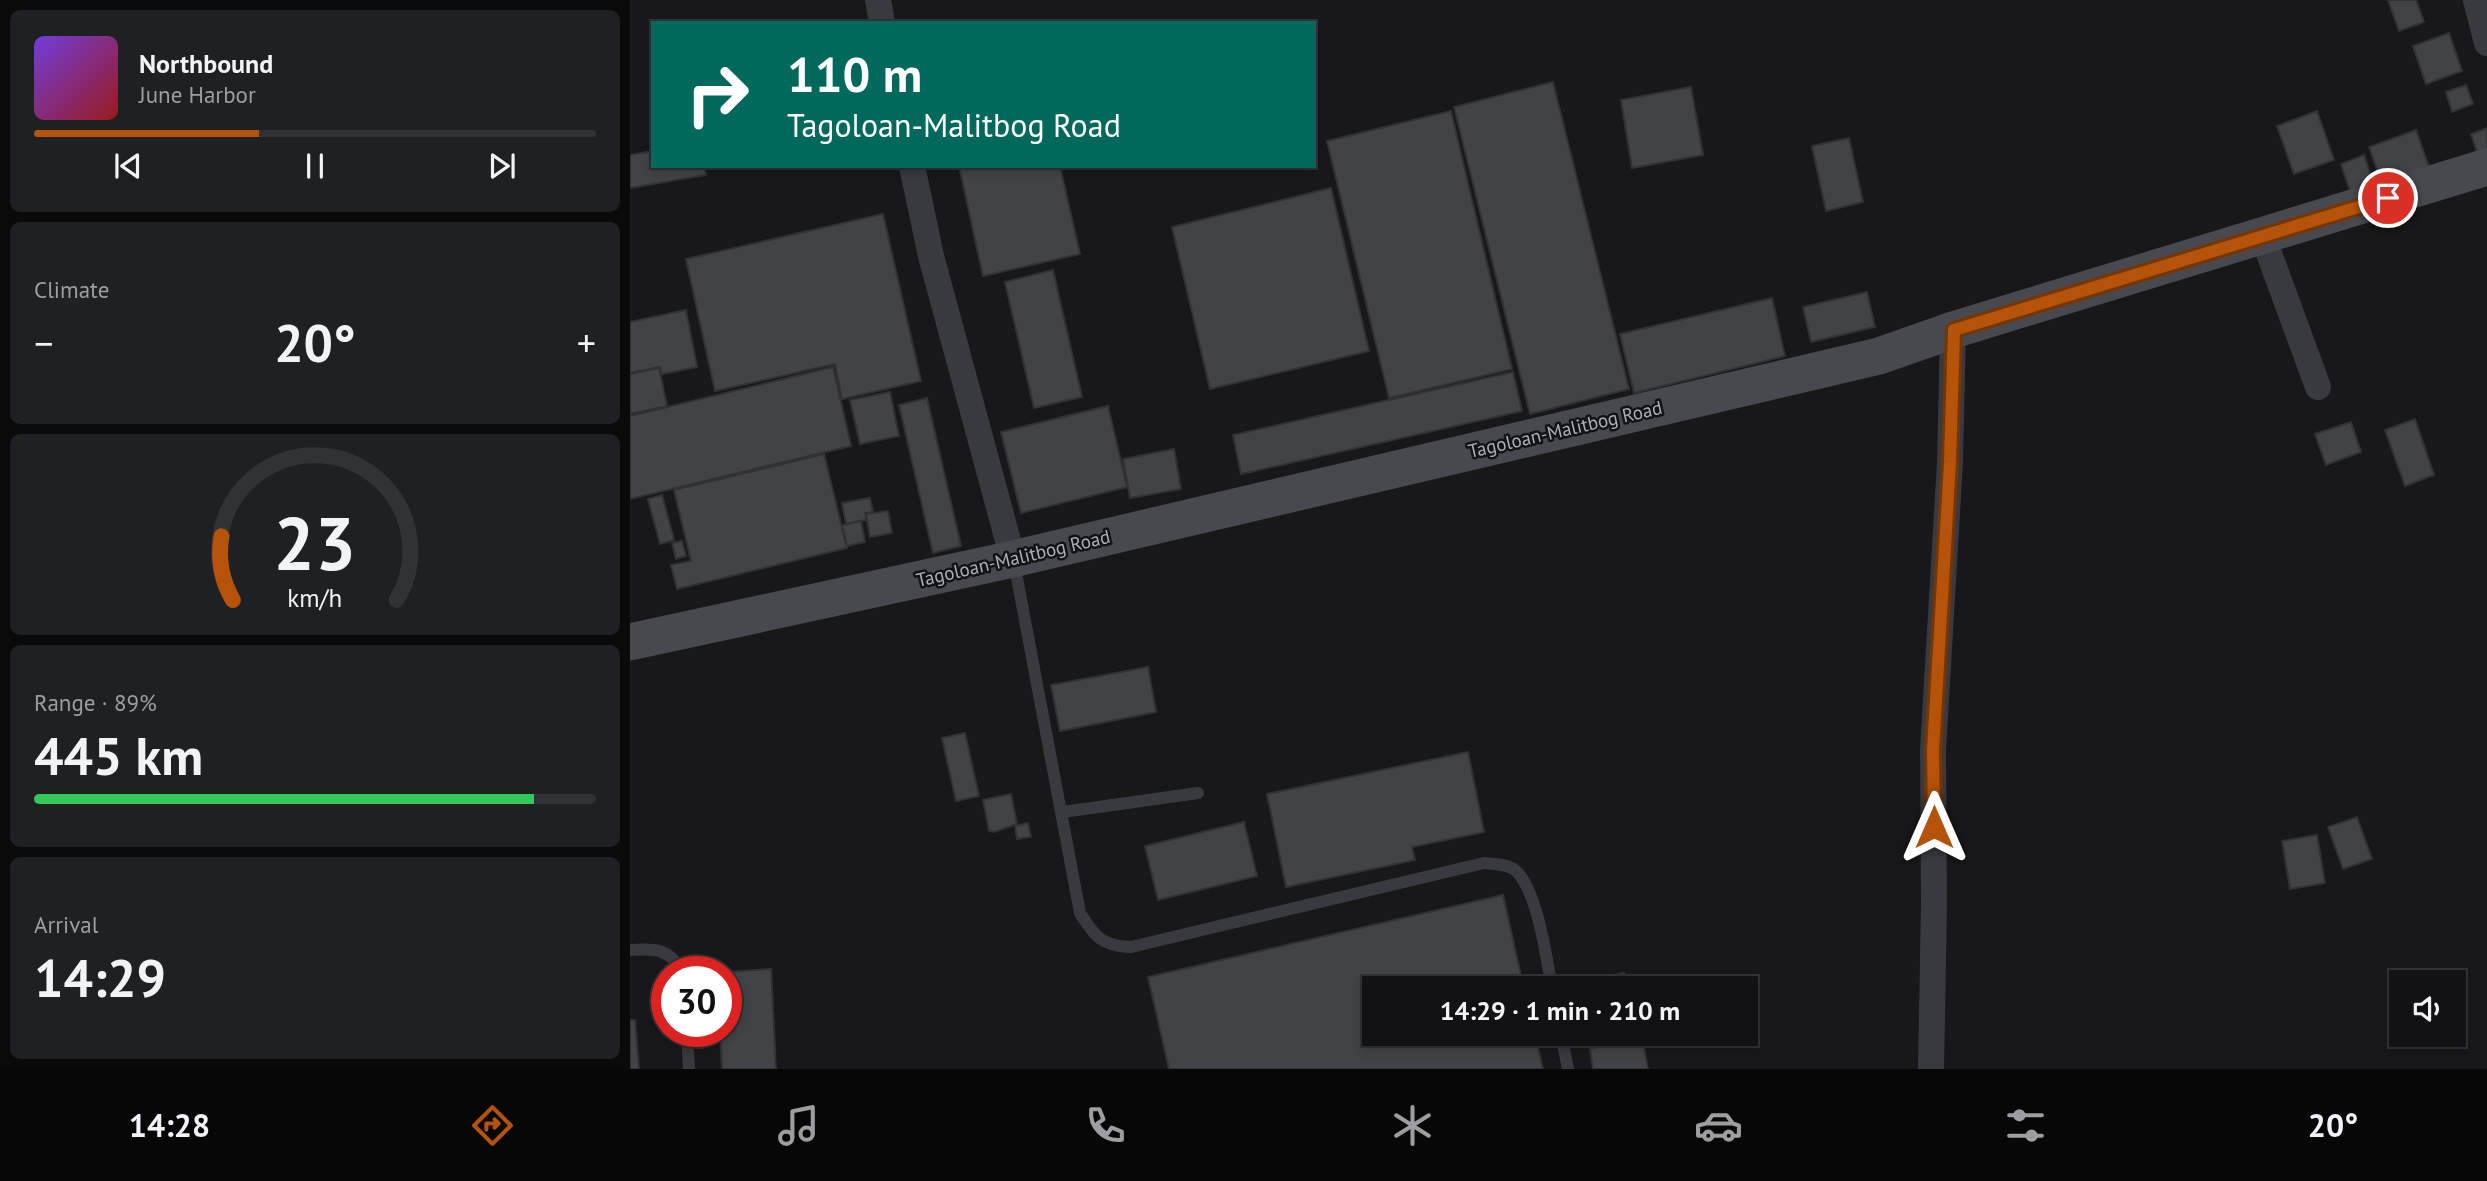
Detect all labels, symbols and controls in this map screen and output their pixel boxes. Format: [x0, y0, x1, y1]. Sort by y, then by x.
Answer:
text: 110 m [787, 42, 922, 106]
text: Northbound [139, 47, 273, 80]
icon: right [672, 49, 763, 140]
text: June Harbor [139, 80, 256, 109]
text: Tagoloan-Malitbog Road [787, 104, 1121, 146]
icon: previous [109, 147, 147, 185]
icon: pause [296, 147, 334, 185]
icon: next [483, 147, 521, 185]
pin [2358, 168, 2418, 228]
icon: arrive [2369, 179, 2407, 217]
text: Climate [34, 275, 109, 304]
text: 20° [274, 309, 356, 376]
text: − [34, 318, 53, 367]
text: + [577, 318, 596, 367]
street label: Tagoloan-Malitbog Road [1466, 395, 1664, 463]
text: 23 [274, 497, 356, 591]
street label: Tagoloan-Malitbog Road [914, 524, 1112, 592]
text: km/h [288, 582, 342, 614]
text: Range · 89% [34, 688, 157, 717]
text: 445 km [34, 722, 203, 789]
position arrow [1897, 790, 1971, 864]
text: Arrival [34, 910, 98, 939]
text: 14:29 [34, 944, 166, 1011]
speed limit sign: 30 [651, 956, 742, 1047]
map controls [2389, 970, 2466, 1047]
button: sound [2389, 970, 2466, 1047]
text: 14:29 · 1 min · 210 m [1440, 994, 1680, 1027]
icon: directions [468, 1101, 517, 1150]
icon: music [774, 1101, 823, 1150]
icon: phone [1081, 1101, 1130, 1150]
icon: climate [1388, 1101, 1437, 1150]
icon: car [1694, 1101, 1743, 1150]
icon: filters [2001, 1101, 2050, 1150]
text: 14:28 [129, 1104, 210, 1146]
text: 20° [2308, 1104, 2358, 1146]

